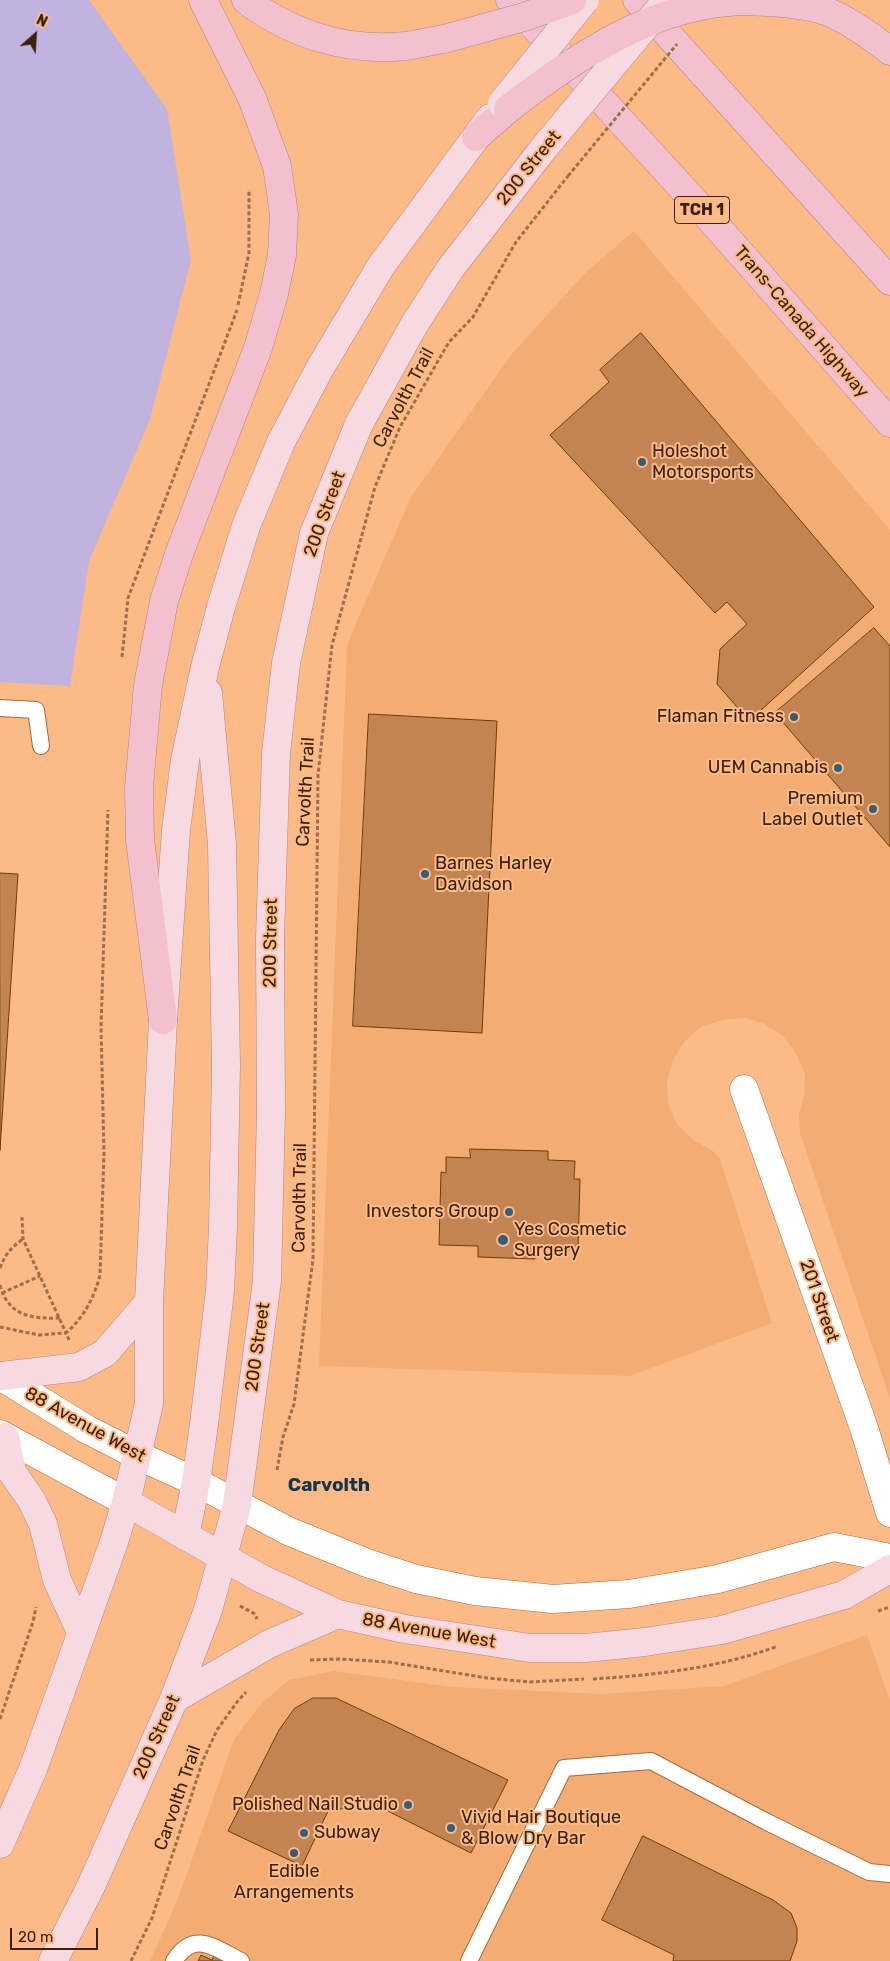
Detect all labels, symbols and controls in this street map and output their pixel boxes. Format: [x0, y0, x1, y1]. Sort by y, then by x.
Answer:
north arrow [10, 10, 60, 60]
text: N [34, 11, 50, 31]
street label: 200 Street [492, 126, 566, 210]
road number: TCH 1 [674, 196, 730, 224]
street label: Trans-Canada Highway [729, 241, 873, 403]
street label: Carvolth Trail [369, 344, 439, 452]
place label: Holeshot Motorsports [652, 441, 754, 484]
marker: Holeshot Motorsports [636, 456, 648, 468]
street label: 200 Street [299, 468, 351, 560]
place label: Flaman Fitness [657, 706, 784, 728]
marker: Flaman Fitness [788, 711, 800, 723]
street label: Carvolth Trail [292, 737, 320, 847]
place label: UEM Cannabis [708, 757, 828, 779]
marker: UEM Cannabis [832, 762, 844, 774]
place label: Premium Label Outlet [762, 788, 863, 831]
marker: Premium Label Outlet [867, 803, 879, 815]
place label: Barnes Harley Davidson [435, 853, 552, 896]
marker: Barnes Harley Davidson [419, 868, 431, 880]
street label: 200 Street [259, 898, 283, 988]
street label: Carvolth Trail [288, 1143, 312, 1253]
place label: Investors Group [366, 1201, 499, 1223]
marker: Investors Group [503, 1206, 515, 1218]
place label: Yes Cosmetic Surgery [514, 1219, 627, 1262]
marker: Yes Cosmetic Surgery [496, 1233, 510, 1247]
street label: 201 Street [795, 1257, 843, 1345]
street label: 200 Street [241, 1301, 275, 1393]
street label: 88 Avenue West [21, 1383, 149, 1467]
district label: Carvolth [288, 1475, 370, 1497]
street label: 88 Avenue West [361, 1609, 497, 1653]
street label: 200 Street [129, 1692, 185, 1782]
street label: Carvolth Trail [150, 1743, 206, 1853]
place label: Polished Nail Studio [232, 1794, 398, 1816]
marker: Polished Nail Studio [402, 1799, 414, 1811]
place label: Vivid Hair Boutique & Blow Dry Bar [461, 1807, 621, 1850]
place label: Subway [314, 1822, 380, 1844]
marker: Vivid Hair Boutique & Blow Dry Bar [445, 1822, 457, 1834]
marker: Subway [298, 1827, 310, 1839]
marker: Edible Arrangements [288, 1847, 300, 1859]
place label: Edible Arrangements [234, 1861, 354, 1904]
scale bar [12, 1918, 100, 1950]
text: 20 m [18, 1928, 53, 1946]

